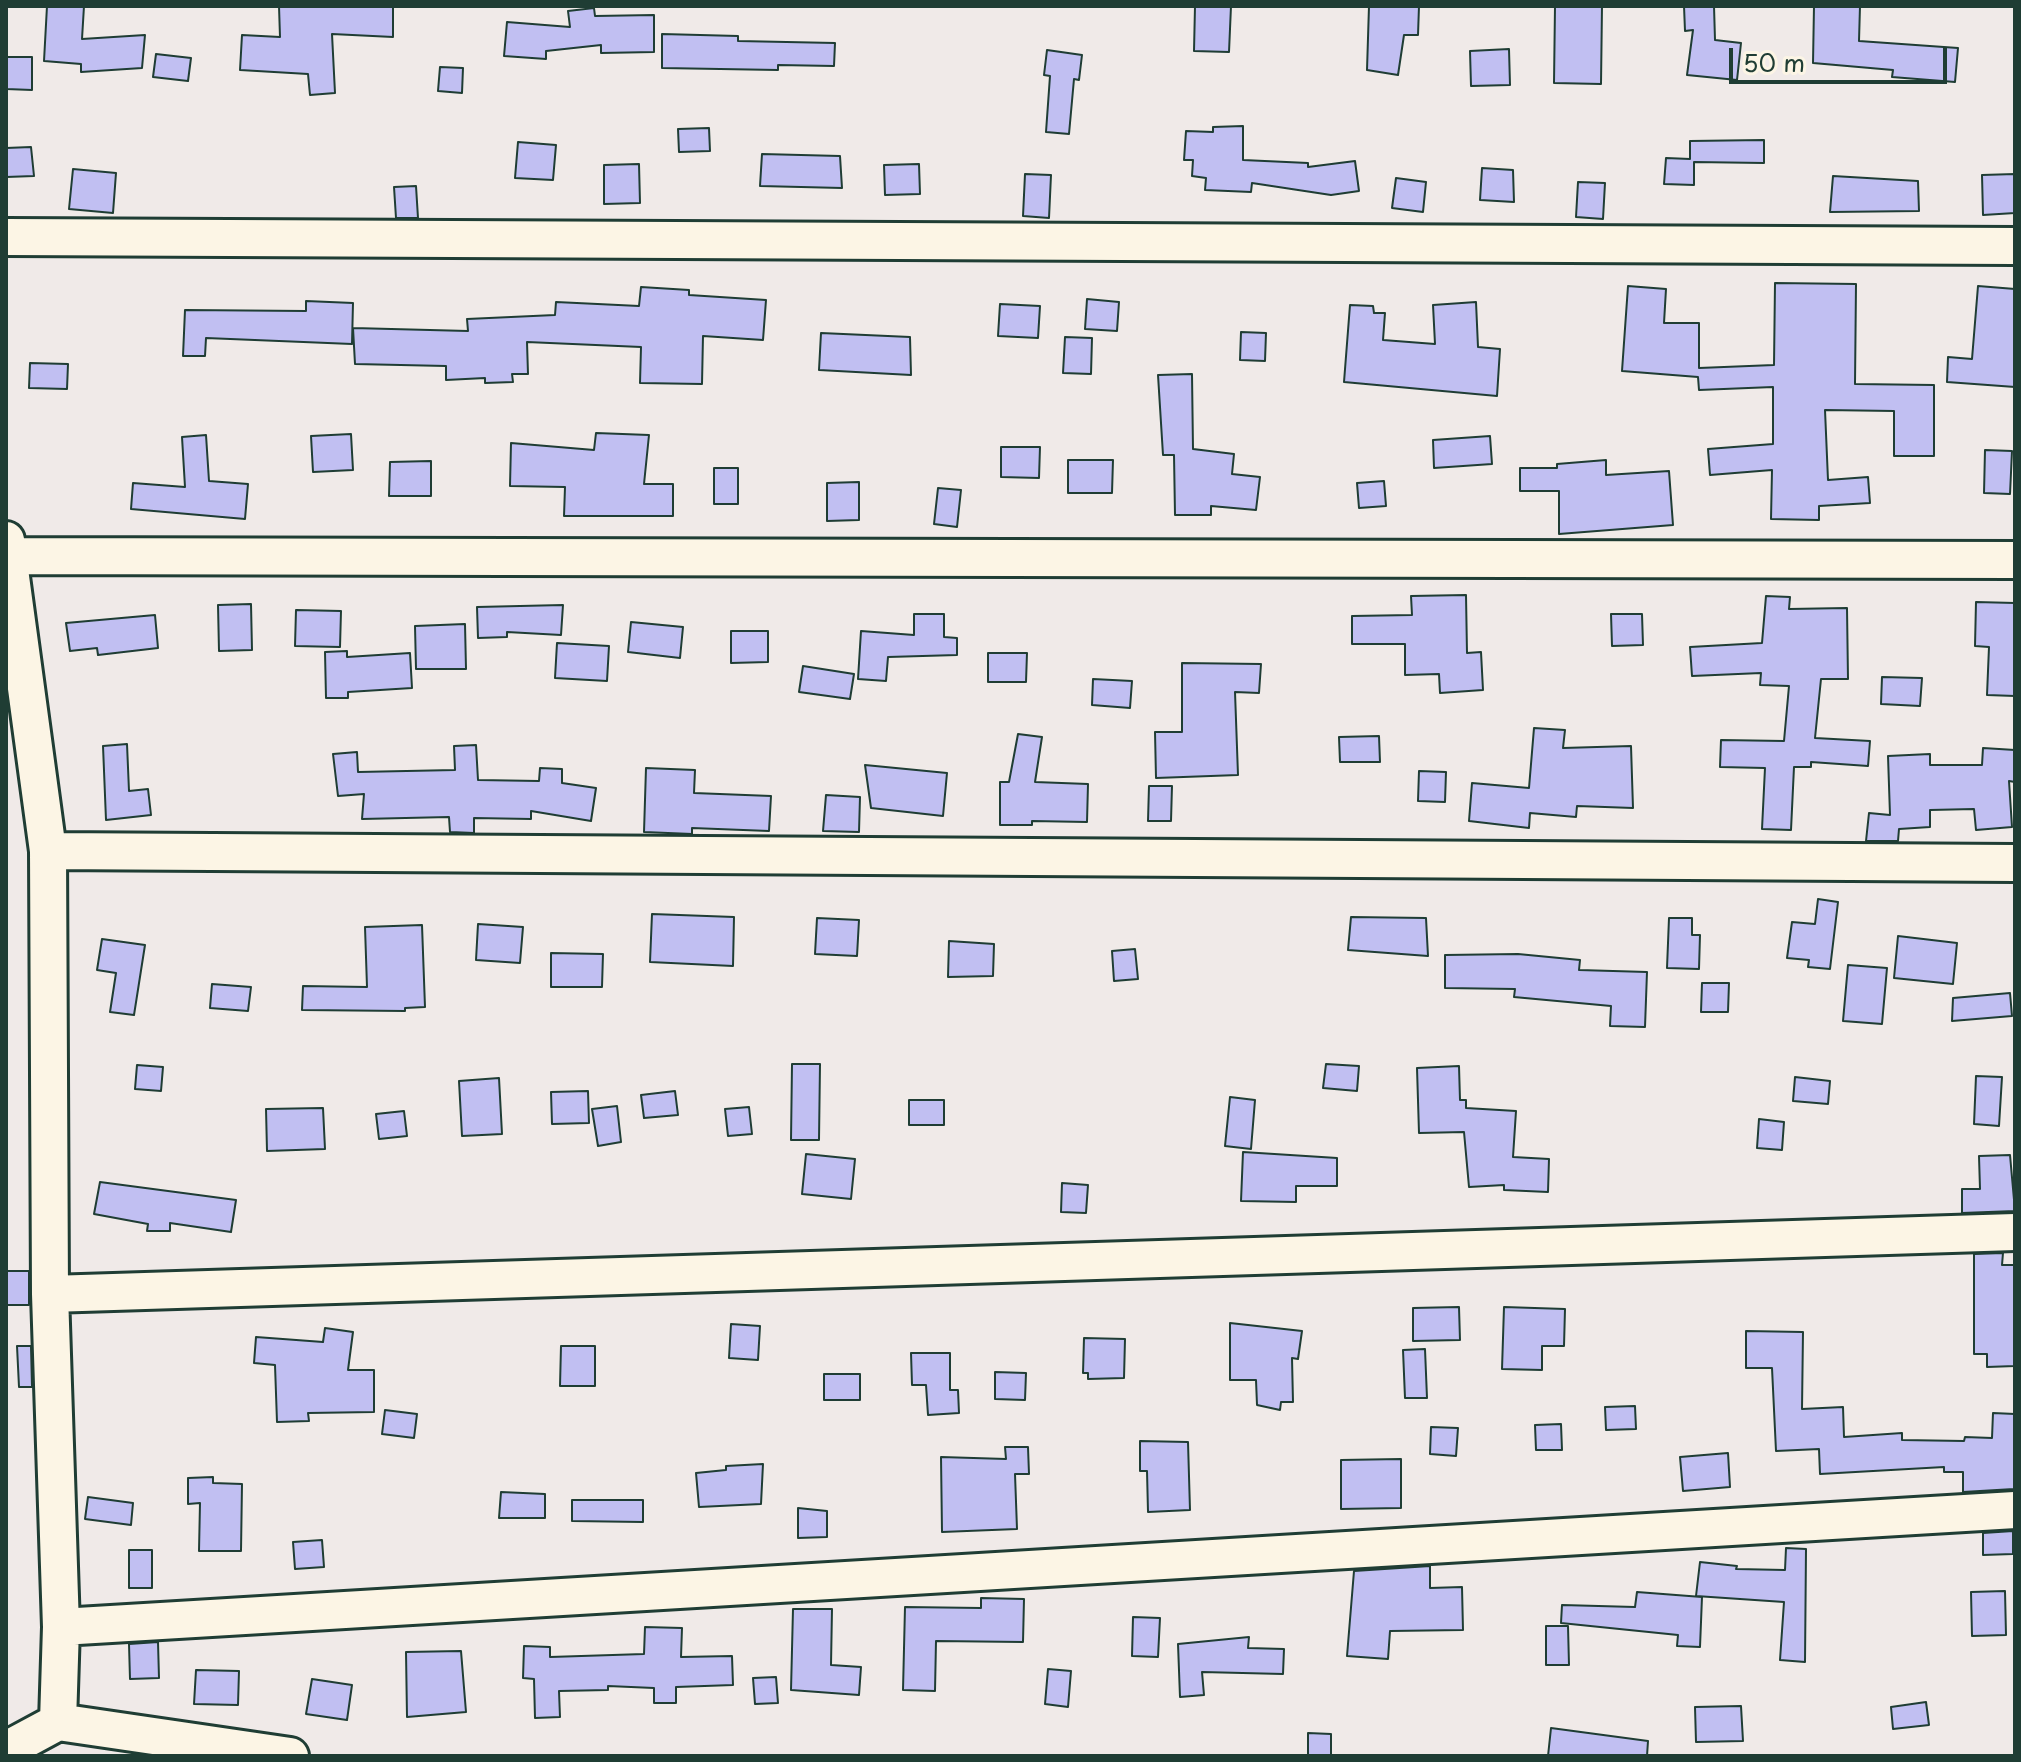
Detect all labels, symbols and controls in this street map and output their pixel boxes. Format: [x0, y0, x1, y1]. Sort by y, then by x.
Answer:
scale bar [1733, 32, 1951, 82]
text: 50 m [1743, 44, 1805, 80]

